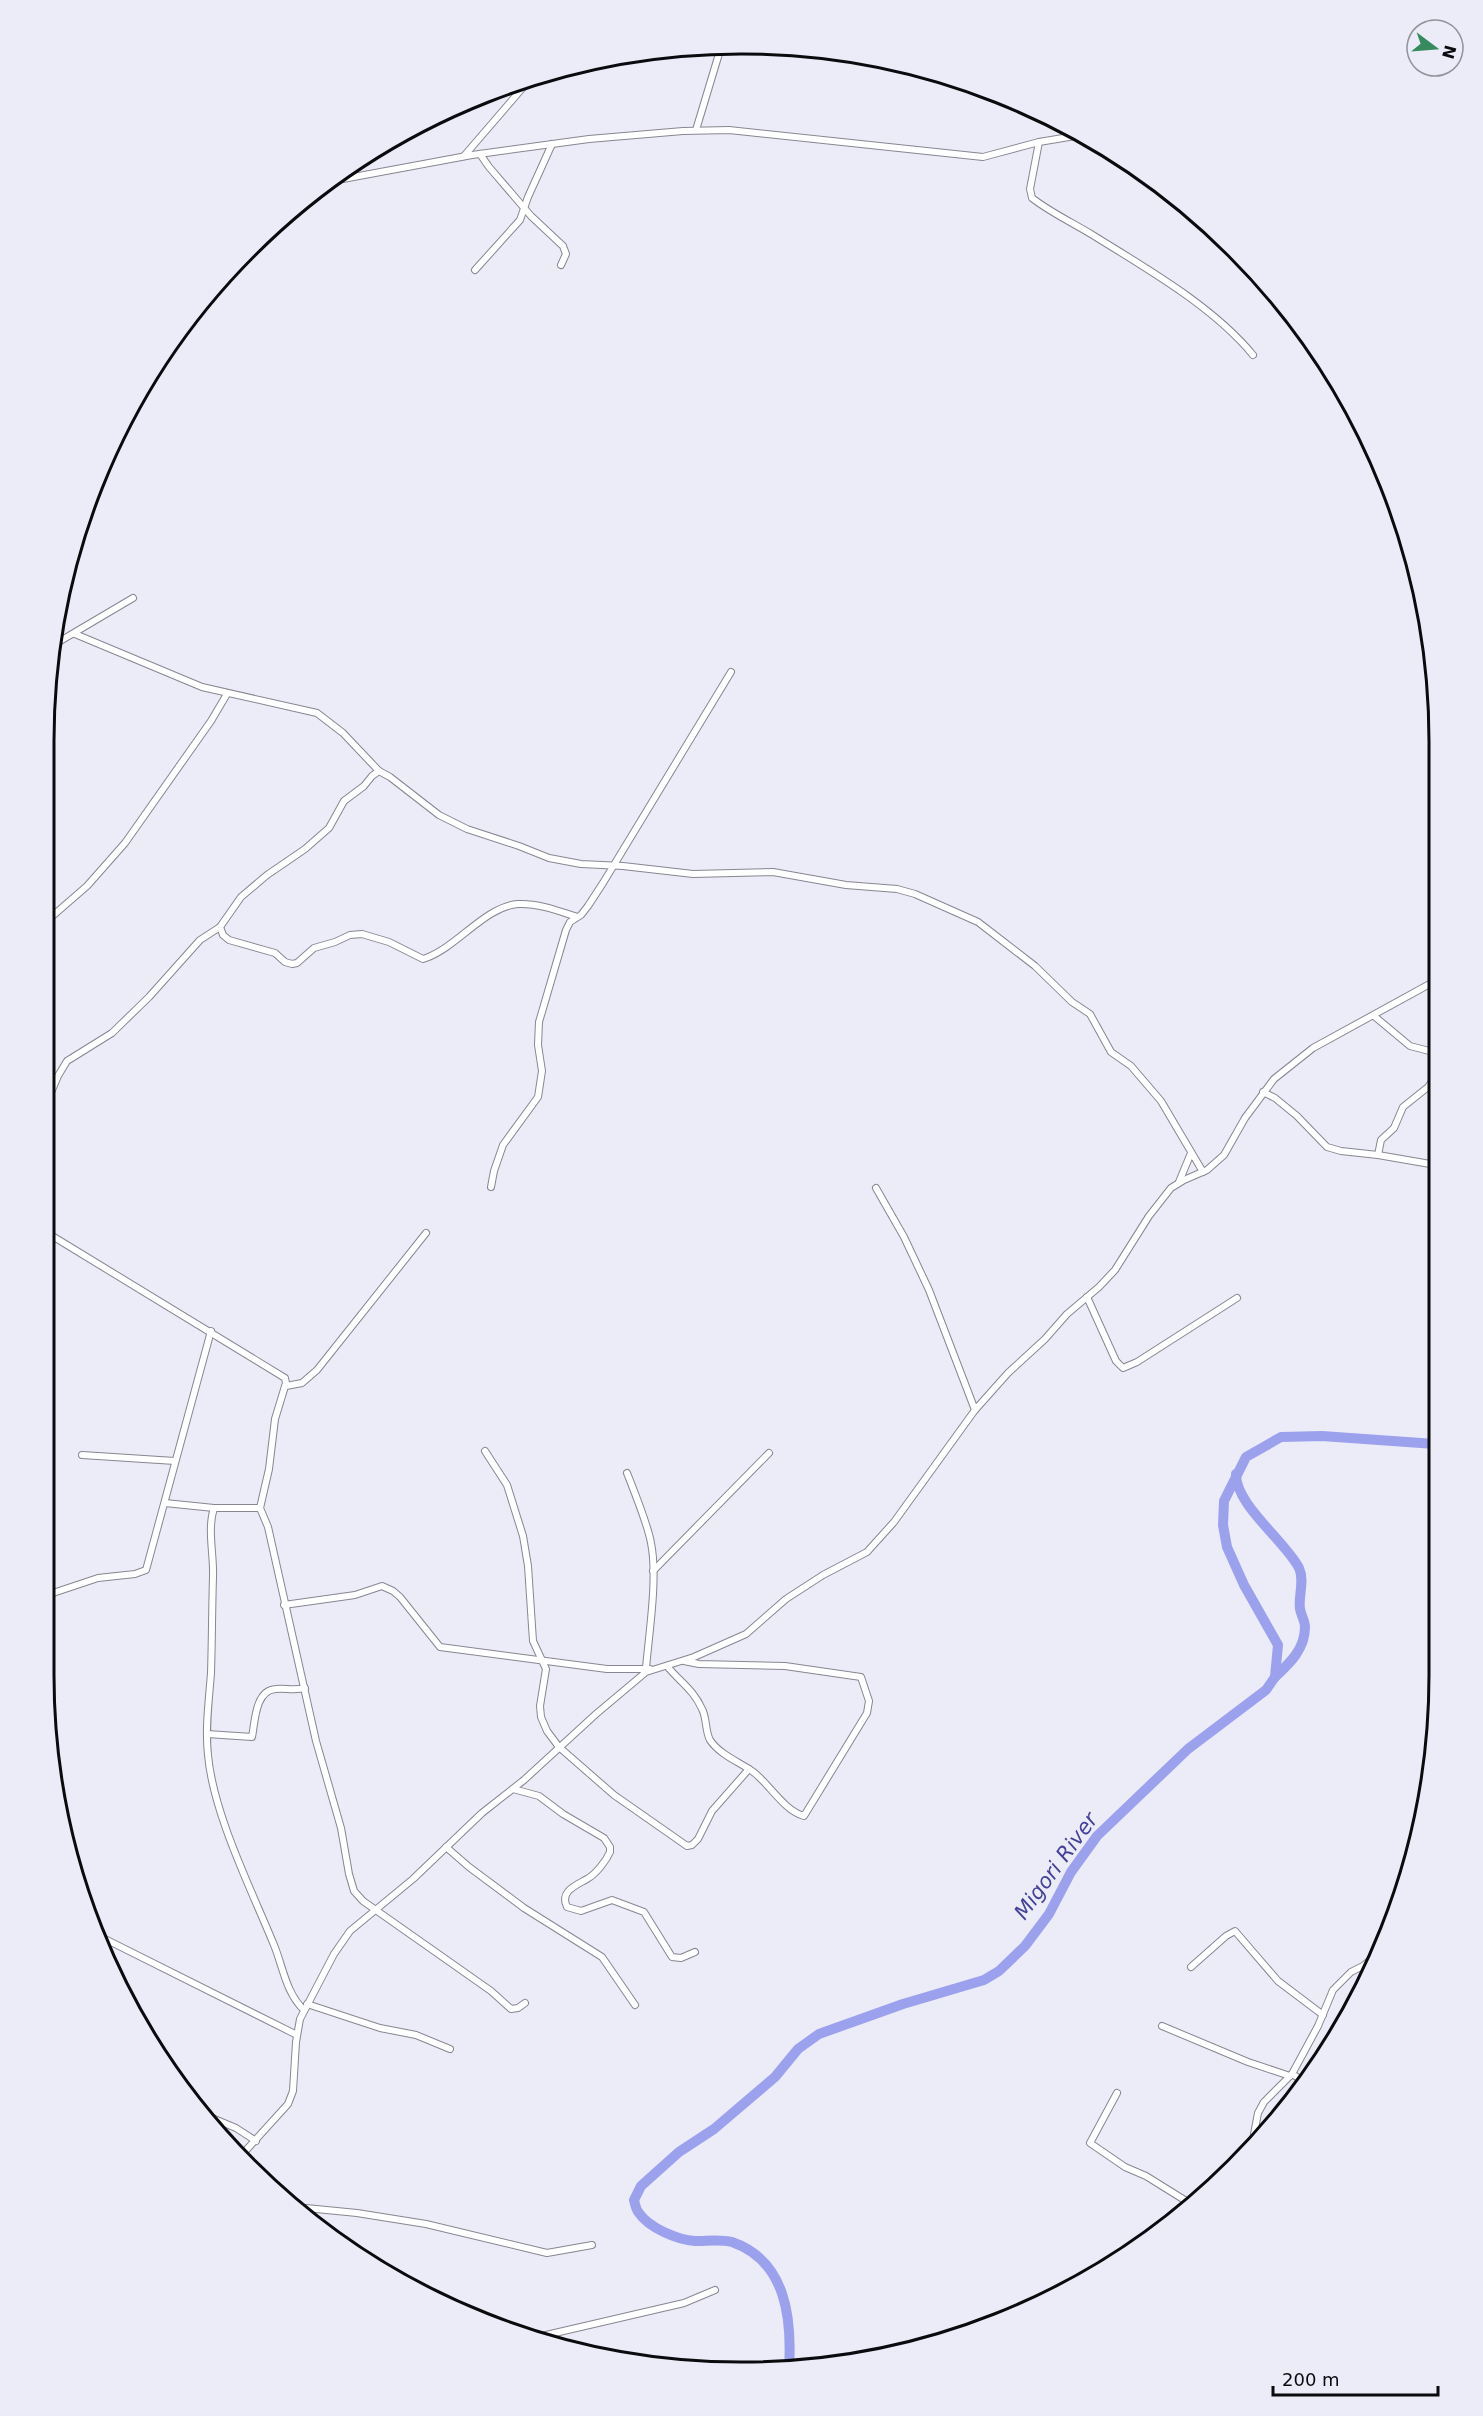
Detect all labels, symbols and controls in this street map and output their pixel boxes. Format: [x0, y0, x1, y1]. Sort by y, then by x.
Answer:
north arrow [1405, 18, 1465, 78]
text: N [1438, 43, 1460, 61]
water label: Migori River [1009, 1807, 1103, 1924]
scale bar [1273, 2359, 1438, 2397]
text: 200 m [1282, 2369, 1340, 2390]

